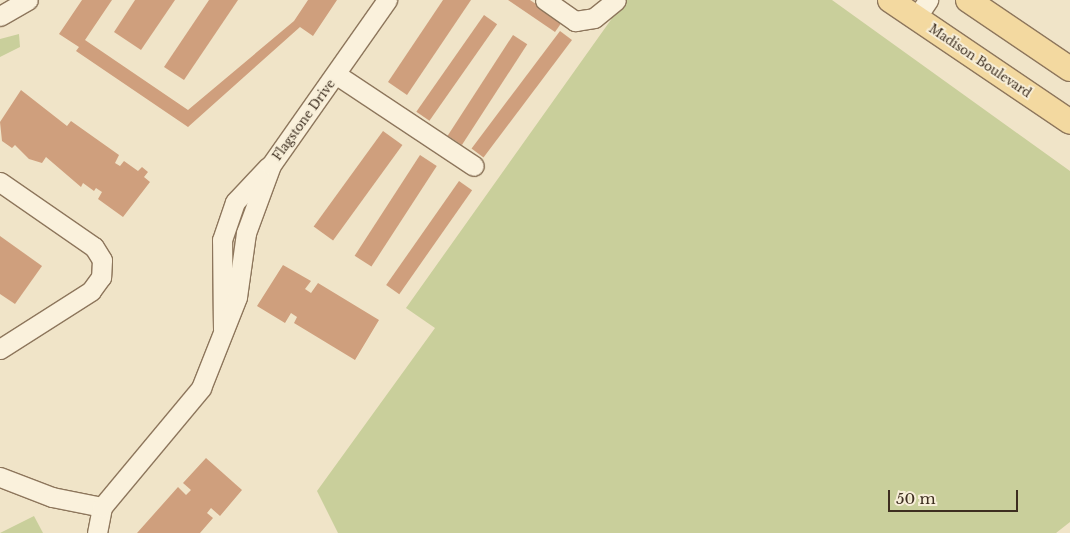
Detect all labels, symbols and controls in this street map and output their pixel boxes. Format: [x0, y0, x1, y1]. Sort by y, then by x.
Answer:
street label: Madison Boulevard [926, 21, 1034, 101]
street label: Flagstone Drive [270, 77, 338, 163]
scale bar [890, 480, 1020, 512]
text: 50 m [896, 489, 936, 508]

